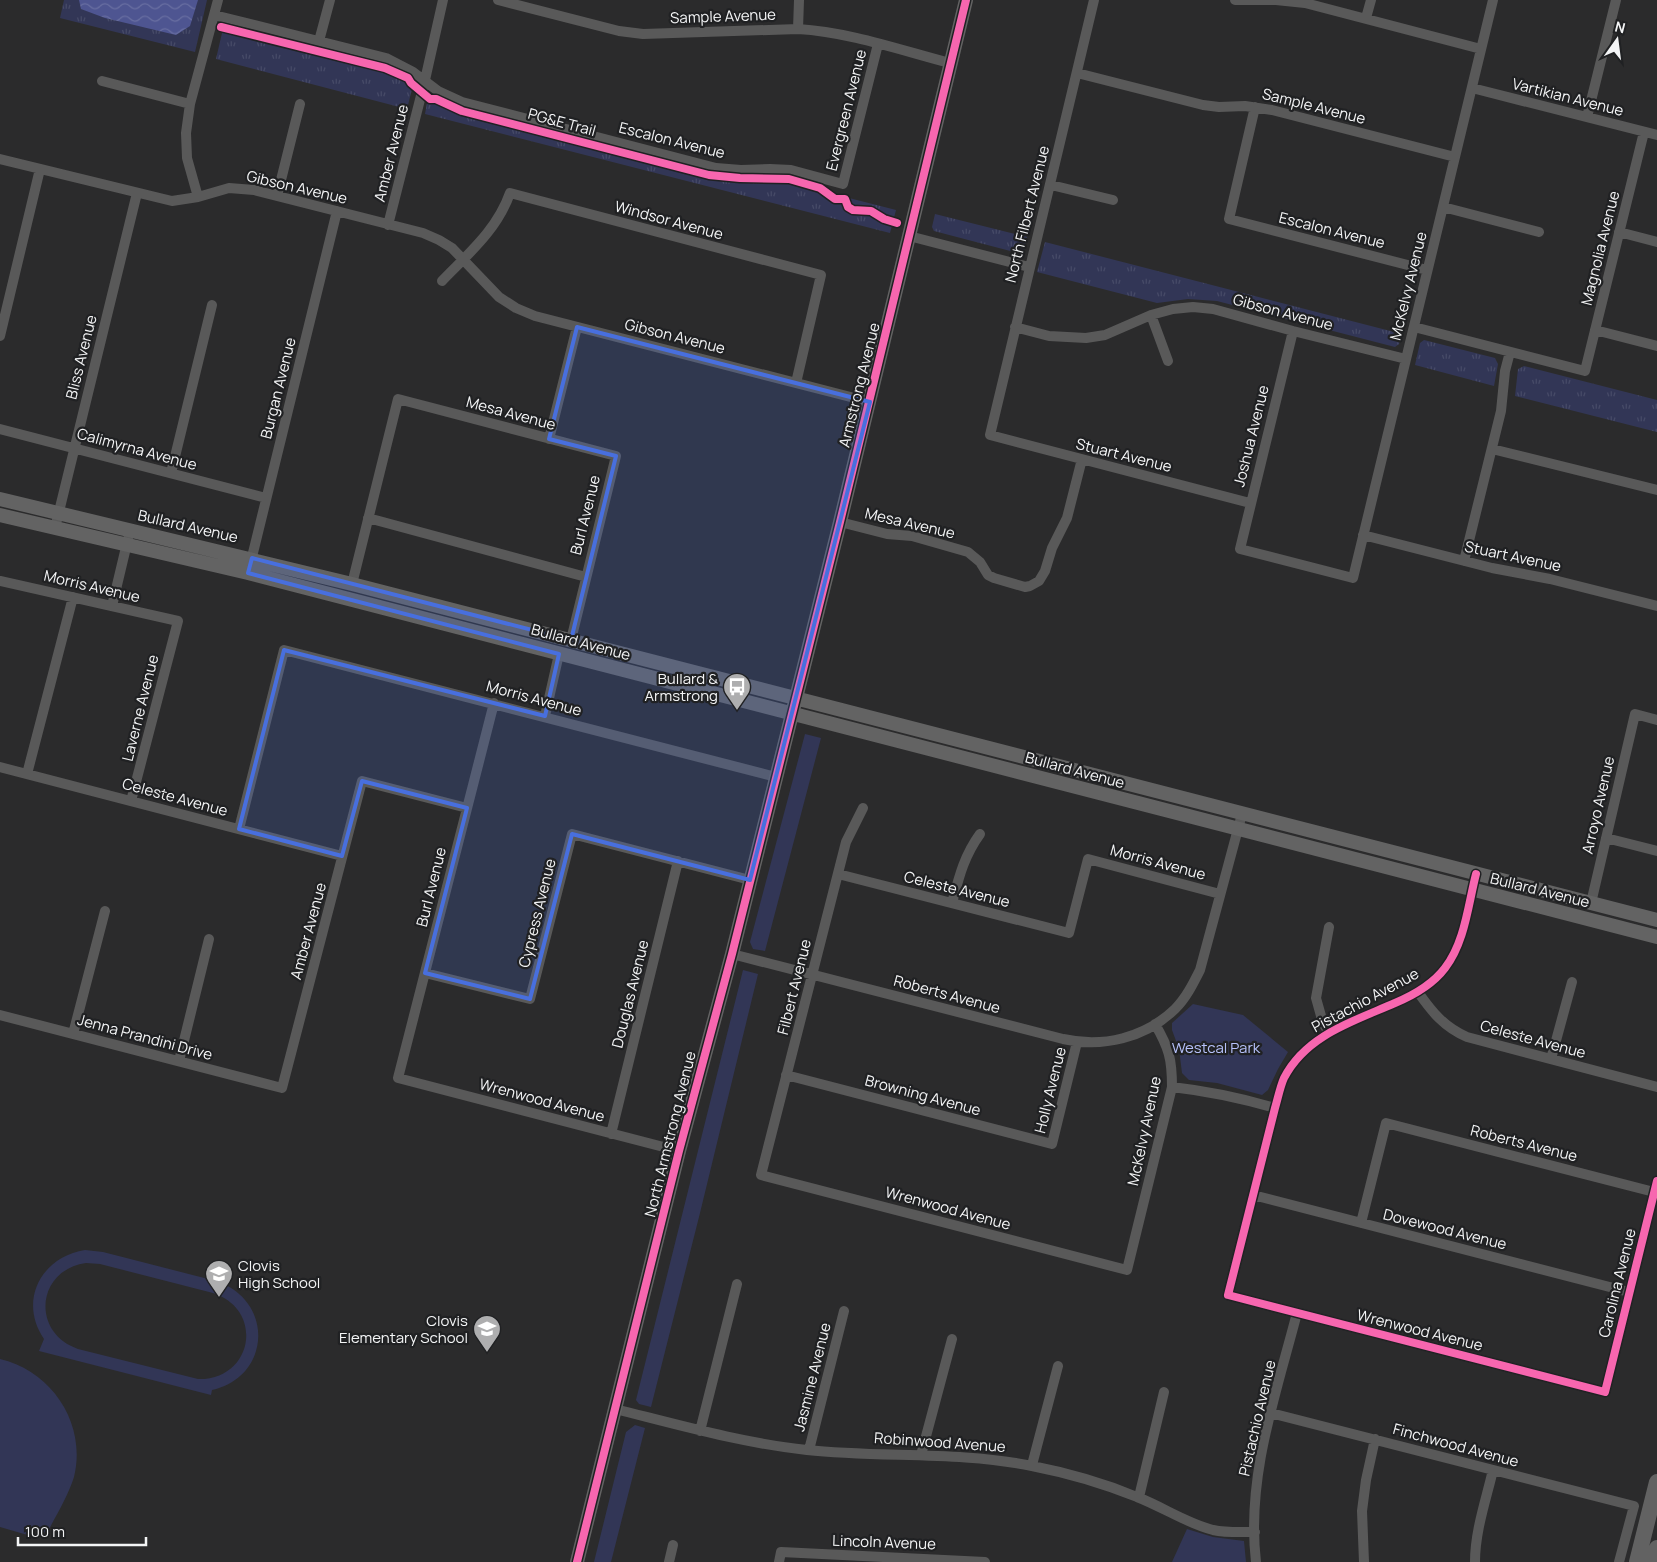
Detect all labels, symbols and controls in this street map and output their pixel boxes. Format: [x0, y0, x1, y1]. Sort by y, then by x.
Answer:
street label: Sample Avenue [670, 4, 776, 28]
north arrow [1592, 15, 1642, 65]
text: N [1613, 16, 1627, 37]
street label: Evergreen Avenue [821, 47, 871, 173]
street label: Vartikian Avenue [1510, 73, 1626, 121]
street label: Sample Avenue [1260, 83, 1368, 129]
street label: Amber Avenue [369, 102, 413, 204]
street label: PG&E Trail [526, 103, 598, 141]
street label: Escalon Avenue [617, 117, 727, 163]
street label: North Filbert Avenue [1000, 143, 1054, 285]
street label: Gibson Avenue [245, 165, 350, 209]
street label: Magnolia Avenue [1576, 188, 1624, 307]
street label: Windsor Avenue [612, 195, 726, 245]
street label: Escalon Avenue [1277, 207, 1387, 253]
street label: McKelvy Avenue [1384, 229, 1432, 343]
street label: Gibson Avenue [1231, 289, 1336, 336]
street label: Bliss Avenue [60, 312, 102, 401]
street label: Gibson Avenue [623, 313, 728, 359]
street label: Armstrong Avenue [833, 320, 885, 450]
street label: Burgan Avenue [255, 335, 301, 441]
street label: Joshua Avenue [1228, 383, 1274, 489]
street label: Mesa Avenue [464, 391, 558, 435]
street label: Calimyrna Avenue [75, 423, 200, 475]
street label: Stuart Avenue [1074, 433, 1174, 477]
street label: Burl Avenue [565, 473, 605, 557]
street label: Mesa Avenue [863, 502, 957, 544]
street label: Bullard Avenue [136, 504, 240, 548]
street label: Stuart Avenue [1463, 536, 1563, 577]
street label: Morris Avenue [42, 565, 142, 607]
street label: Bullard Avenue [529, 619, 633, 665]
street label: Laverne Avenue [117, 652, 163, 764]
place label: Bullard & Armstrong [645, 668, 718, 706]
bus stop icon: Bullard & Armstrong [722, 672, 752, 711]
street label: Morris Avenue [484, 675, 584, 721]
street label: Bullard Avenue [1023, 747, 1127, 793]
street label: Arroyo Avenue [1577, 754, 1619, 856]
street label: Celeste Avenue [120, 773, 230, 821]
street label: Morris Avenue [1108, 839, 1208, 885]
street label: Burl Avenue [411, 845, 451, 929]
street label: Cypress Avenue [513, 856, 561, 970]
street label: Celeste Avenue [902, 866, 1012, 912]
street label: Bullard Avenue [1488, 867, 1592, 913]
street label: Amber Avenue [285, 880, 331, 982]
street label: Douglas Avenue [606, 937, 654, 1050]
street label: Filbert Avenue [772, 937, 816, 1037]
street label: Pistachio Avenue [1308, 963, 1423, 1037]
street label: Roberts Avenue [891, 970, 1003, 1018]
street label: Jenna Prandini Drive [75, 1009, 215, 1065]
street label: Celeste Avenue [1478, 1015, 1588, 1063]
park label: Westcal Park [1172, 1037, 1261, 1058]
street label: Holly Avenue [1029, 1044, 1071, 1135]
street label: North Armstrong Avenue [639, 1049, 701, 1219]
street label: Browning Avenue [863, 1069, 983, 1121]
street label: Wrenwood Avenue [477, 1073, 607, 1127]
street label: McKelvy Avenue [1122, 1074, 1166, 1188]
street label: Roberts Avenue [1468, 1120, 1580, 1167]
street label: Wrenwood Avenue [883, 1181, 1013, 1235]
street label: Dovewood Avenue [1381, 1203, 1509, 1255]
street label: Carolina Avenue [1593, 1226, 1641, 1340]
place label: Clovis High School [238, 1255, 320, 1293]
school or university icon: Clovis High School [204, 1259, 234, 1298]
street label: Wrenwood Avenue [1355, 1304, 1485, 1356]
place label: Clovis Elementary School [339, 1310, 468, 1348]
school or university icon: Clovis Elementary School [472, 1314, 502, 1353]
street label: Jasmine Avenue [788, 1320, 836, 1434]
street label: Pistachio Avenue [1233, 1358, 1281, 1478]
street label: Finchwood Avenue [1391, 1418, 1521, 1472]
street label: Robinwood Avenue [874, 1427, 1007, 1457]
scale bar [18, 1514, 145, 1546]
text: 100 m [25, 1521, 65, 1542]
street label: Lincoln Avenue [832, 1530, 936, 1554]

